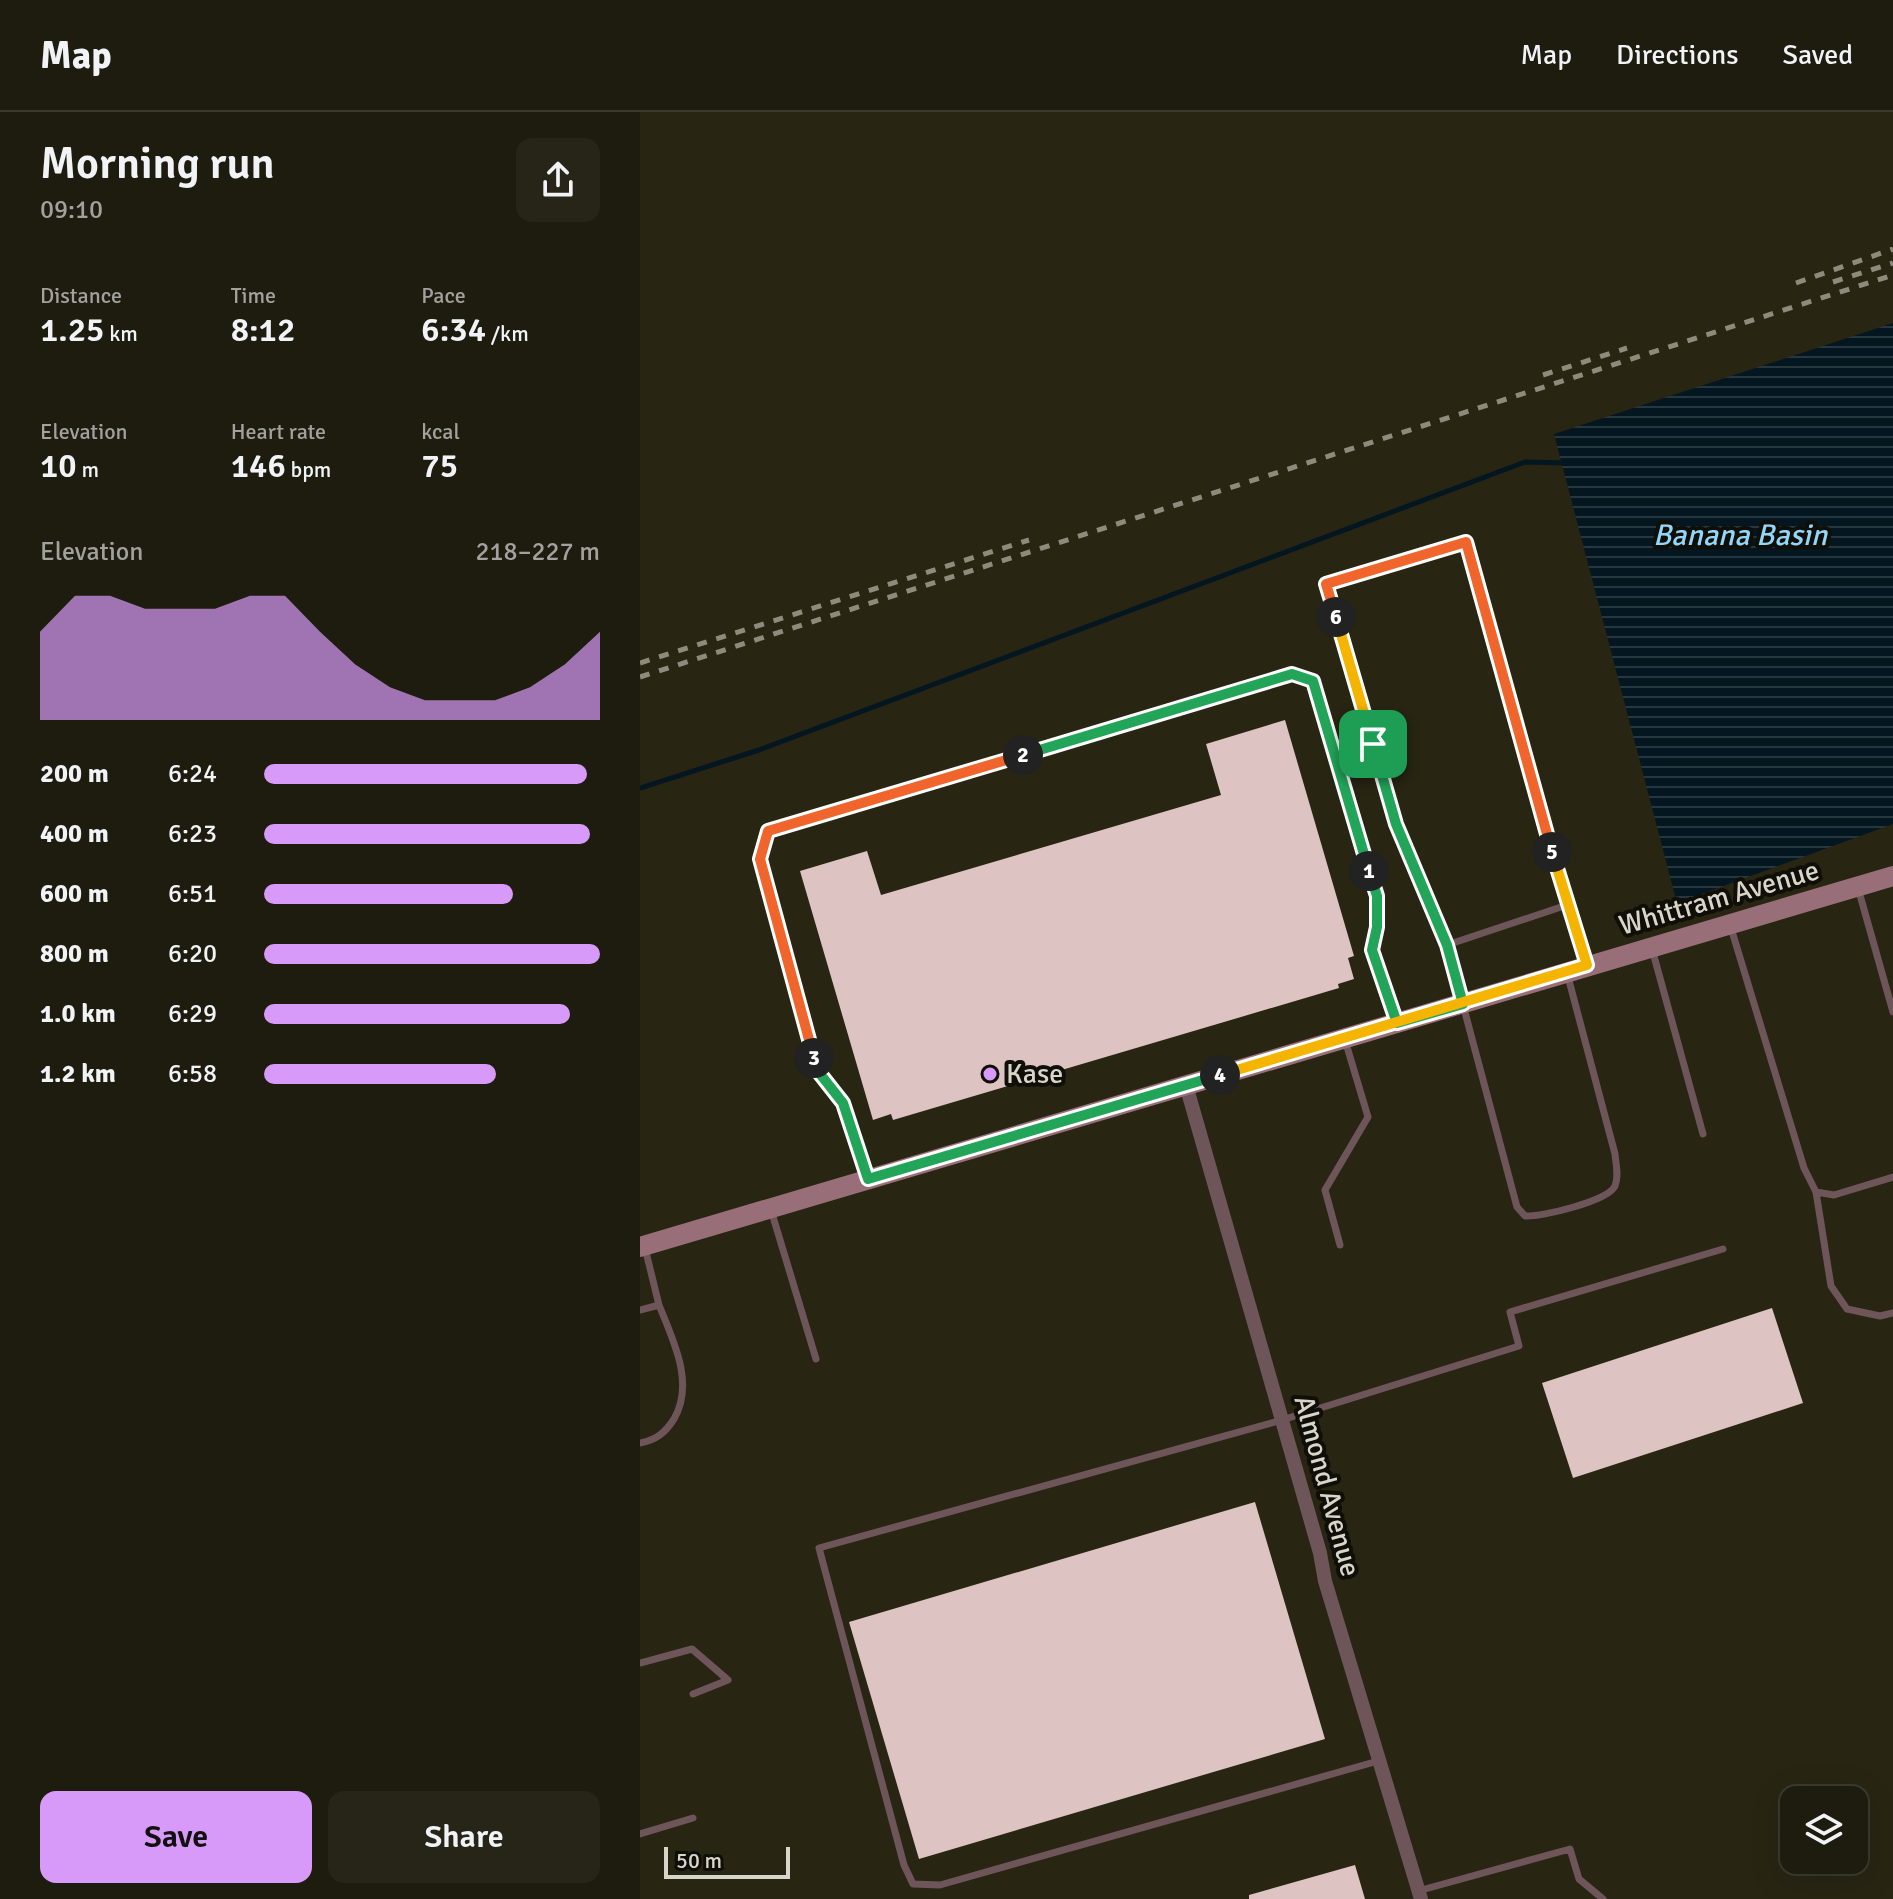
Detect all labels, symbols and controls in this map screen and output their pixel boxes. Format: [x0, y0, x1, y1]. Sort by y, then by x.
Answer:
text: Map [40, 32, 112, 79]
text: Map [1520, 38, 1572, 72]
text: Directions [1616, 38, 1738, 72]
text: Saved [1782, 38, 1853, 72]
text: Morning run [40, 137, 275, 191]
button: share [516, 138, 600, 222]
text: 09:10 [40, 194, 103, 226]
text: Distance [40, 282, 122, 309]
text: Time [231, 282, 276, 309]
text: Pace [421, 282, 466, 309]
text: 1.25 [40, 309, 104, 351]
text: 8:12 [231, 309, 295, 351]
text: 6:34 [421, 309, 486, 351]
text: km [104, 320, 138, 347]
text: /km [486, 320, 529, 347]
text: Elevation [40, 418, 128, 445]
text: Heart rate [231, 418, 326, 445]
text: kcal [421, 418, 460, 445]
text: 10 [40, 445, 77, 487]
text: 146 [231, 445, 286, 487]
text: 75 [421, 445, 458, 487]
text: m [77, 456, 99, 483]
text: bpm [286, 456, 331, 483]
water label: Banana Basin [1653, 517, 1829, 554]
text: Elevation [40, 536, 144, 568]
text: 218–227 m [476, 536, 600, 568]
pin: 6 [1316, 597, 1356, 637]
text: 6 [1330, 603, 1342, 630]
pin [1339, 710, 1407, 778]
icon: arrive [1351, 722, 1395, 766]
pin: 2 [1003, 735, 1043, 775]
text: 2 [1017, 741, 1029, 768]
text: 200 m [40, 758, 109, 790]
text: 6:24 [168, 758, 217, 790]
text: 400 m [40, 818, 109, 850]
text: 6:23 [168, 818, 217, 850]
pin: 5 [1532, 832, 1572, 872]
text: 5 [1546, 838, 1558, 865]
pin: 1 [1349, 851, 1389, 891]
street label: Whittram Avenue [1615, 853, 1823, 943]
text: 1 [1363, 857, 1375, 884]
text: 600 m [40, 878, 109, 910]
text: 6:51 [168, 878, 217, 910]
text: 800 m [40, 938, 109, 970]
text: 6:20 [168, 938, 217, 970]
text: 1.0 km [40, 998, 116, 1030]
text: 6:29 [168, 998, 217, 1030]
pin: 3 [794, 1038, 834, 1078]
text: 3 [808, 1044, 820, 1071]
pin: 4 [1200, 1055, 1240, 1095]
place label: Kase [1006, 1057, 1063, 1091]
text: 1.2 km [40, 1058, 116, 1090]
text: 6:58 [168, 1058, 217, 1090]
text: 4 [1214, 1061, 1226, 1088]
marker: Kase [981, 1065, 999, 1083]
street label: Almond Avenue [1287, 1392, 1367, 1580]
map controls [1780, 1786, 1868, 1874]
button: layers [1780, 1786, 1868, 1874]
button: Save [40, 1791, 312, 1883]
button: Share [328, 1791, 600, 1883]
scale bar [664, 1843, 790, 1879]
text: 50 m [676, 1847, 722, 1874]

